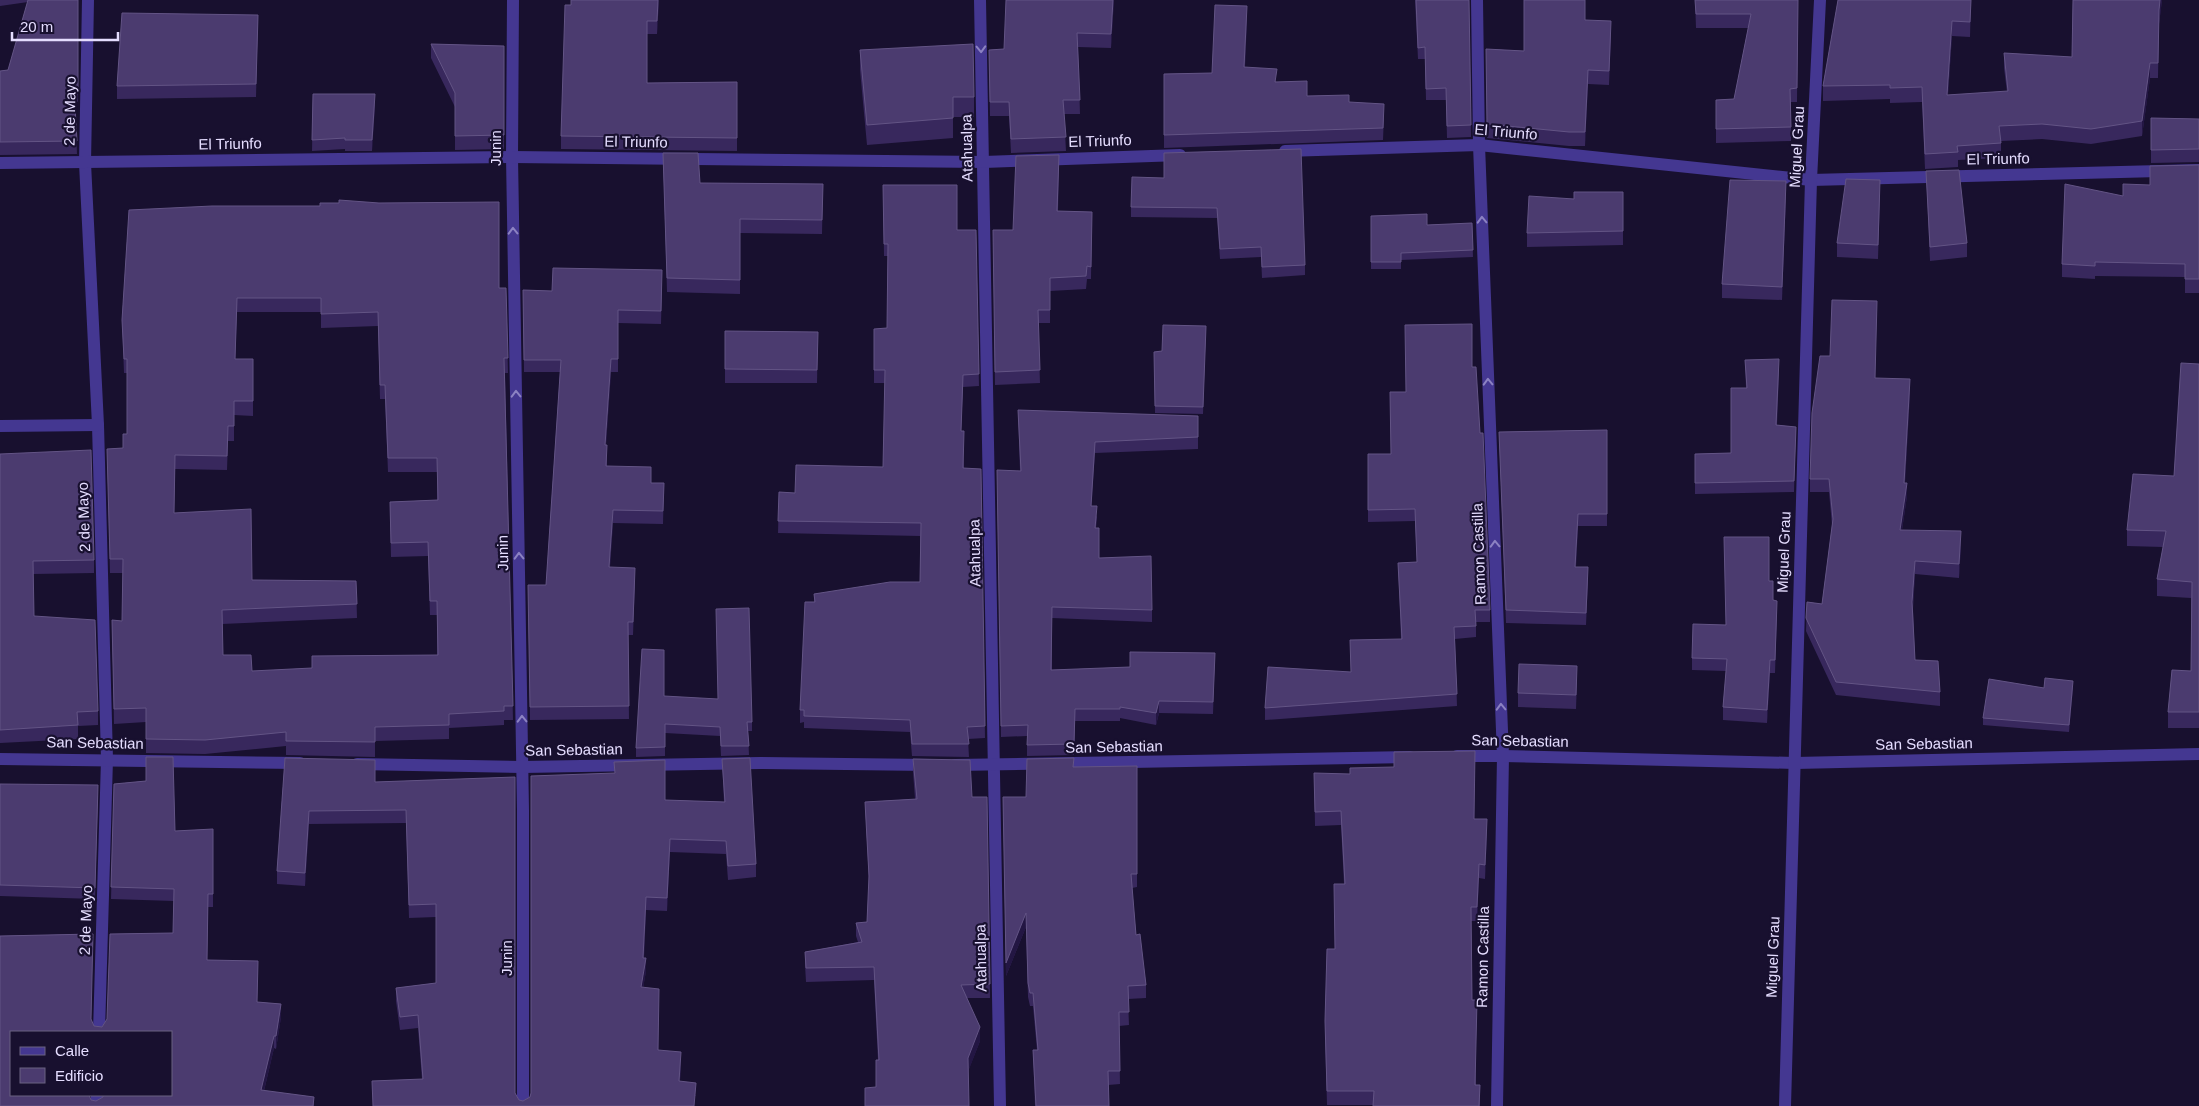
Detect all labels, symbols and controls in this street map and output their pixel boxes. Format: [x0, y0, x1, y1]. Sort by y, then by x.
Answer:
scale bar [12, 10, 119, 42]
text: 20 m [20, 18, 53, 35]
one-way arrow [976, 45, 986, 53]
street label: 2 de Mayo [60, 76, 79, 146]
street label: Miguel Grau [1786, 106, 1807, 188]
street label: Atahualpa [957, 113, 976, 182]
street label: El Triunfo [1474, 120, 1538, 143]
street label: Junin [487, 130, 504, 166]
street label: El Triunfo [1068, 131, 1132, 150]
street label: El Triunfo [604, 132, 668, 151]
street label: El Triunfo [198, 134, 262, 153]
street label: El Triunfo [1966, 149, 2030, 168]
one-way arrow [1477, 215, 1487, 223]
one-way arrow [508, 227, 519, 235]
one-way arrow [1483, 378, 1494, 386]
one-way arrow [511, 390, 521, 398]
street label: 2 de Mayo [74, 482, 93, 552]
street label: Ramon Castilla [1468, 502, 1489, 605]
street label: Miguel Grau [1774, 511, 1793, 593]
street label: Atahualpa [965, 518, 984, 587]
street label: Junin [494, 535, 511, 571]
one-way arrow [1490, 540, 1500, 548]
one-way arrow [514, 552, 524, 560]
one-way arrow [1496, 703, 1507, 711]
one-way arrow [516, 714, 527, 722]
street label: San Sebastian [1471, 731, 1569, 750]
street label: San Sebastian [46, 733, 144, 752]
street label: San Sebastian [1875, 734, 1973, 753]
street label: San Sebastian [1065, 737, 1163, 756]
street label: San Sebastian [525, 740, 623, 759]
street label: 2 de Mayo [76, 885, 95, 955]
street label: Ramon Castilla [1473, 905, 1492, 1008]
street label: Miguel Grau [1763, 916, 1782, 998]
street label: Atahualpa [971, 923, 990, 992]
street label: Junin [498, 940, 515, 976]
legend [10, 1031, 172, 1096]
text: Calle [55, 1042, 89, 1059]
text: Edificio [55, 1067, 103, 1084]

